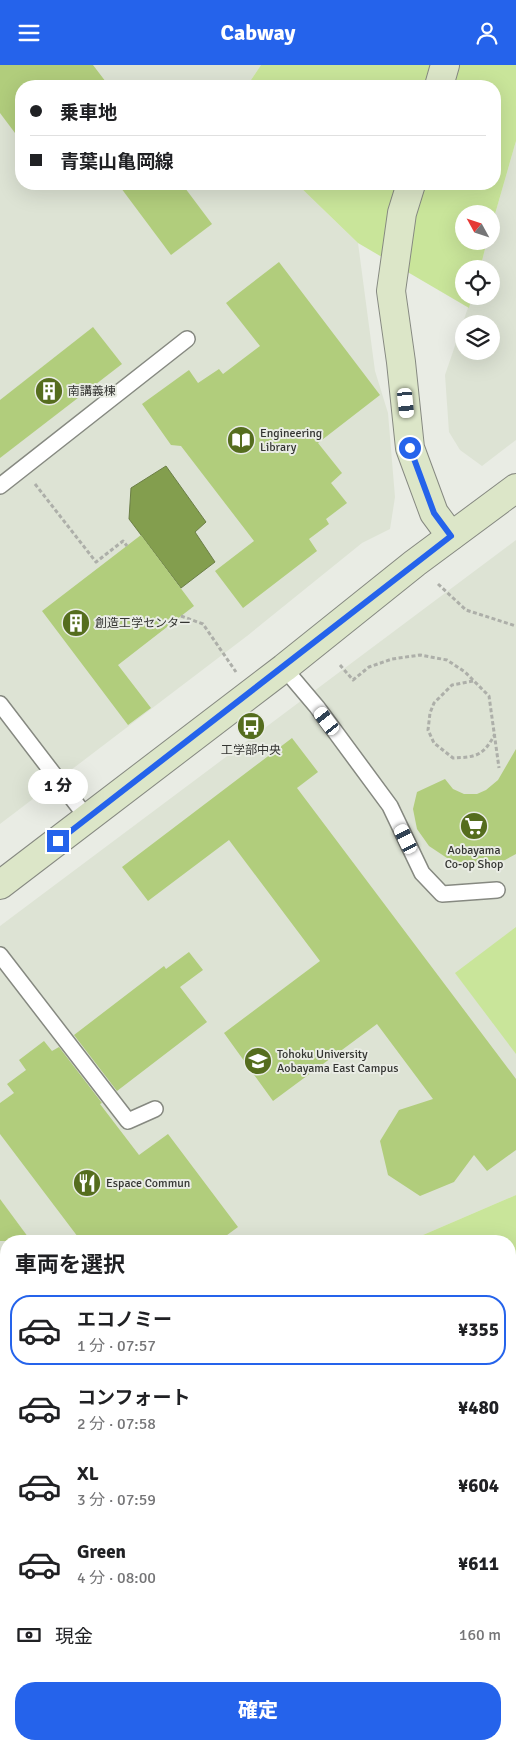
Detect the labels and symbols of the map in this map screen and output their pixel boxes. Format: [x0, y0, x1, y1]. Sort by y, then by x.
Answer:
north arrow [455, 205, 500, 250]
building icon: 南講義棟 [34, 376, 64, 406]
place label: 南講義棟 [68, 384, 116, 399]
car [396, 387, 415, 419]
library icon: Engineering Library [226, 425, 256, 455]
place label: Engineering Library [260, 426, 322, 455]
route start [399, 437, 421, 459]
building icon: 創造工学センター [61, 608, 91, 638]
place label: 創造工学センター [95, 616, 191, 631]
car [311, 705, 342, 737]
bus stop icon: 工学部中央 [236, 711, 266, 741]
place label: 工学部中央 [221, 743, 281, 758]
callout: 1 分 [28, 769, 88, 803]
supermarket icon: Aobayama Co-op Shop [459, 811, 489, 841]
car [392, 822, 419, 856]
route end [47, 830, 69, 852]
place label: Aobayama Co-op Shop [445, 843, 503, 872]
school or university icon: Tohoku University Aobayama East Campus [243, 1046, 273, 1076]
place label: Tohoku University Aobayama East Campus [277, 1047, 398, 1076]
restaurant icon: Espace Commun [72, 1168, 102, 1198]
place label: Espace Commun [106, 1176, 190, 1191]

